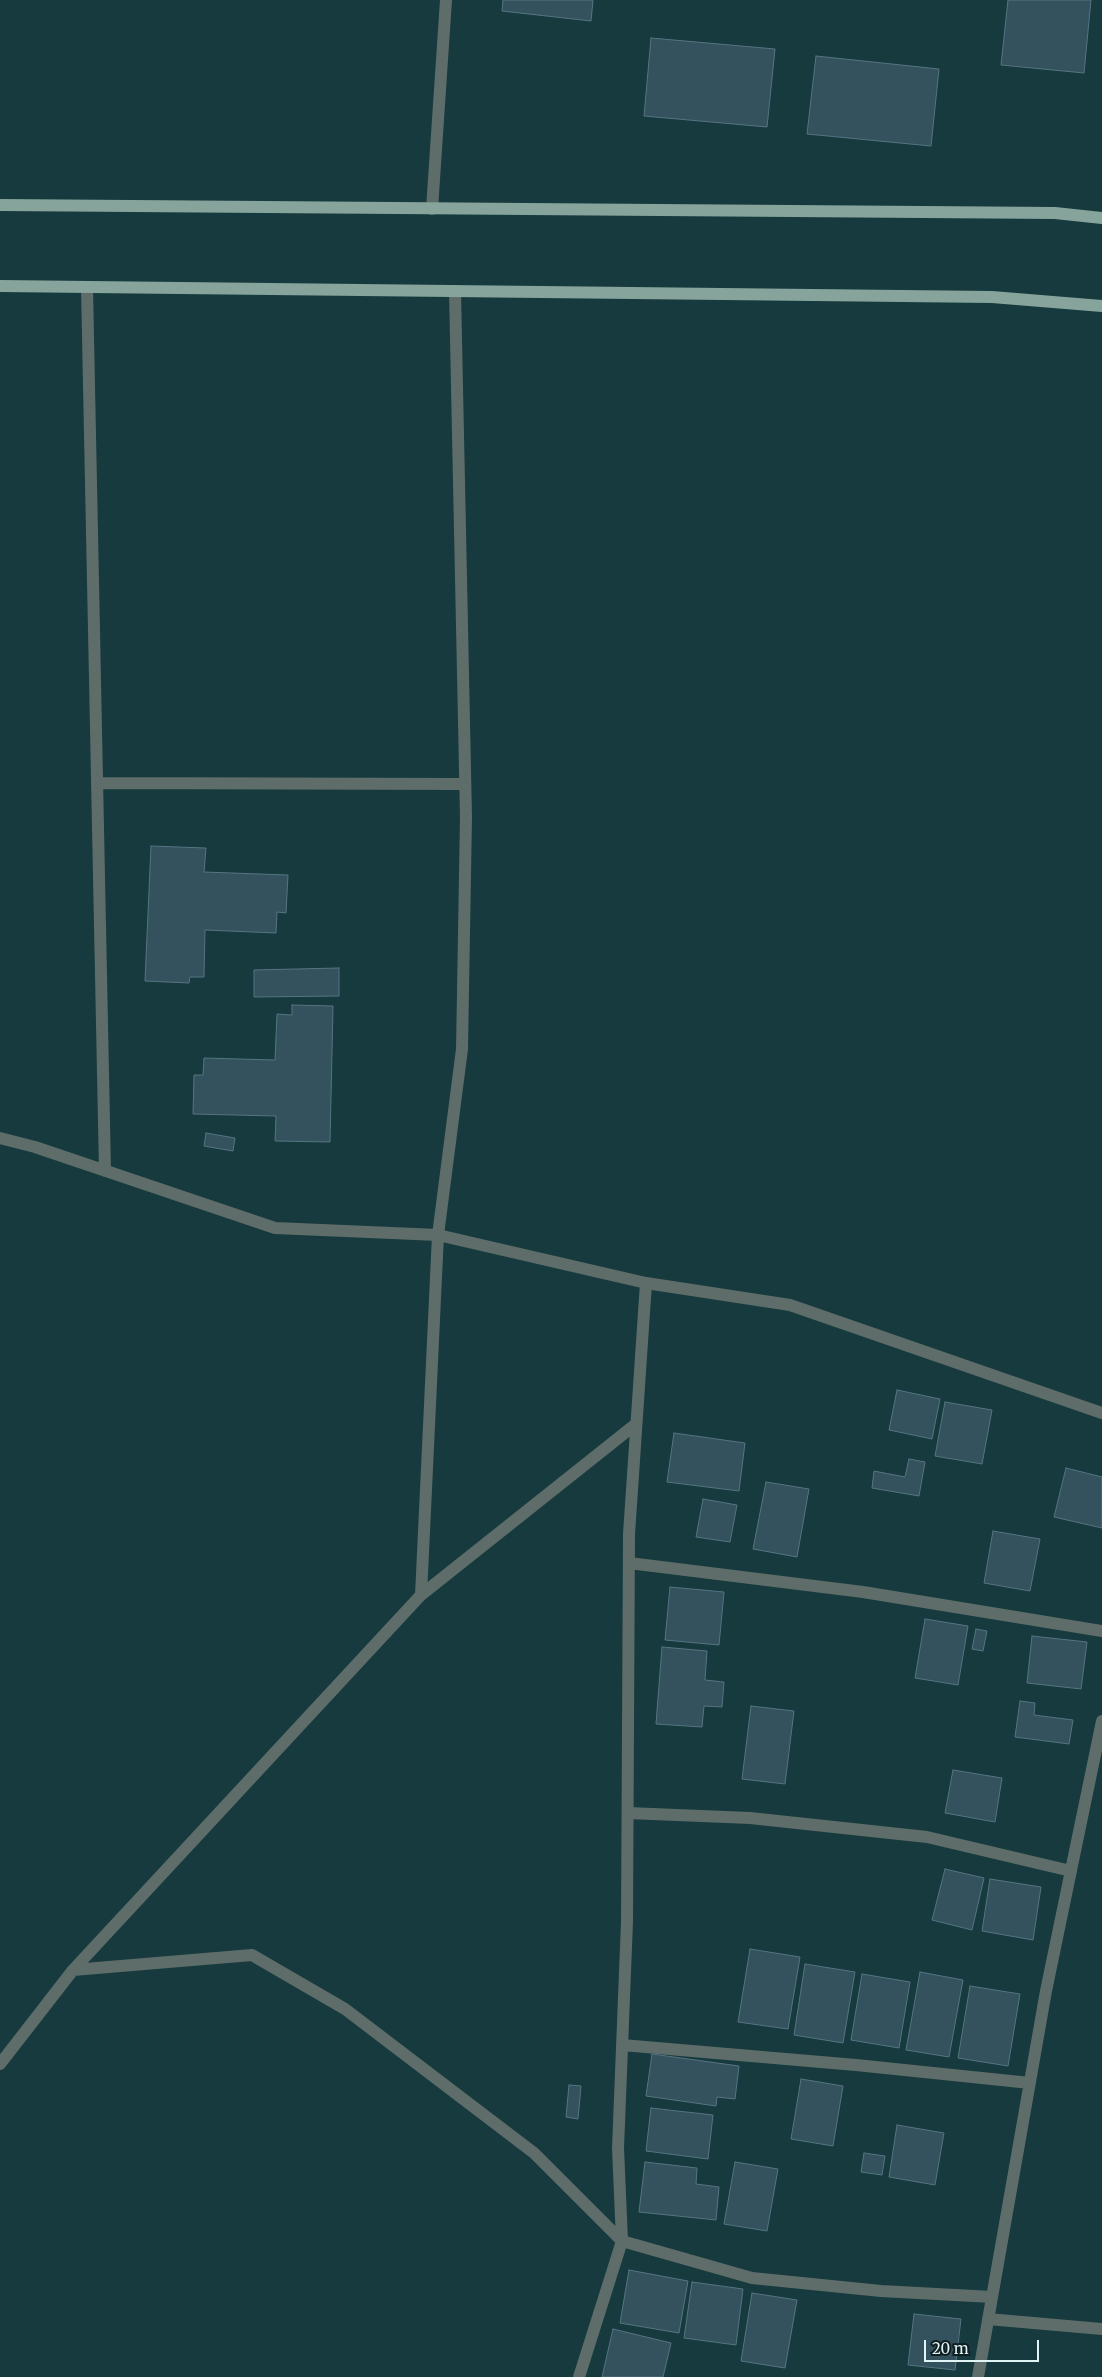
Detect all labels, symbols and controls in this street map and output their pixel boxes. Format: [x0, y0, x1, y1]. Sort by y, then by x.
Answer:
scale bar [927, 2330, 1042, 2362]
text: 20 m [932, 2339, 969, 2358]

